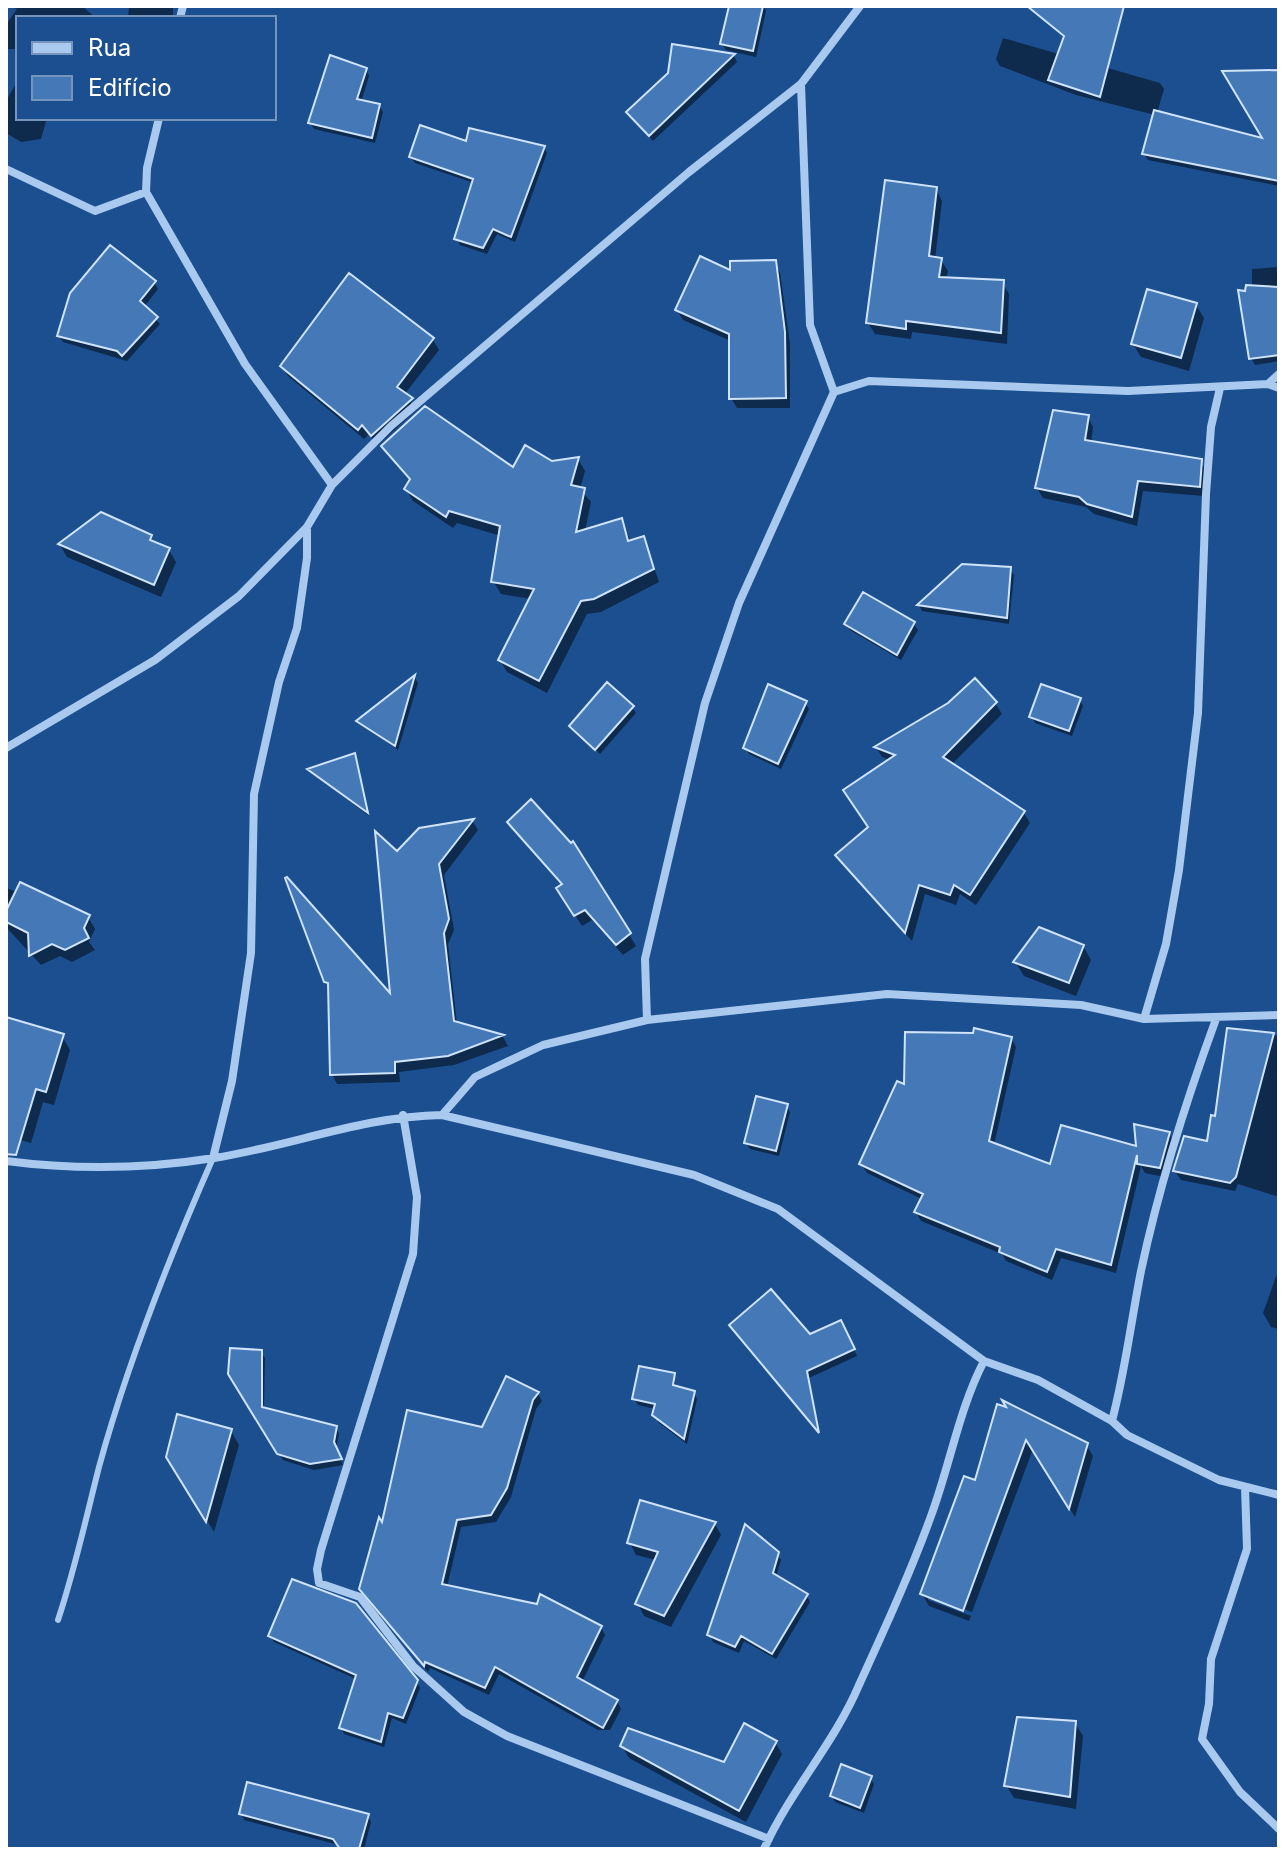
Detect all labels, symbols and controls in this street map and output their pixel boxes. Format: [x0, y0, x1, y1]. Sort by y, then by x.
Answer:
legend [16, 16, 276, 120]
text: Rua [88, 33, 131, 62]
text: Edifício [88, 73, 172, 102]

